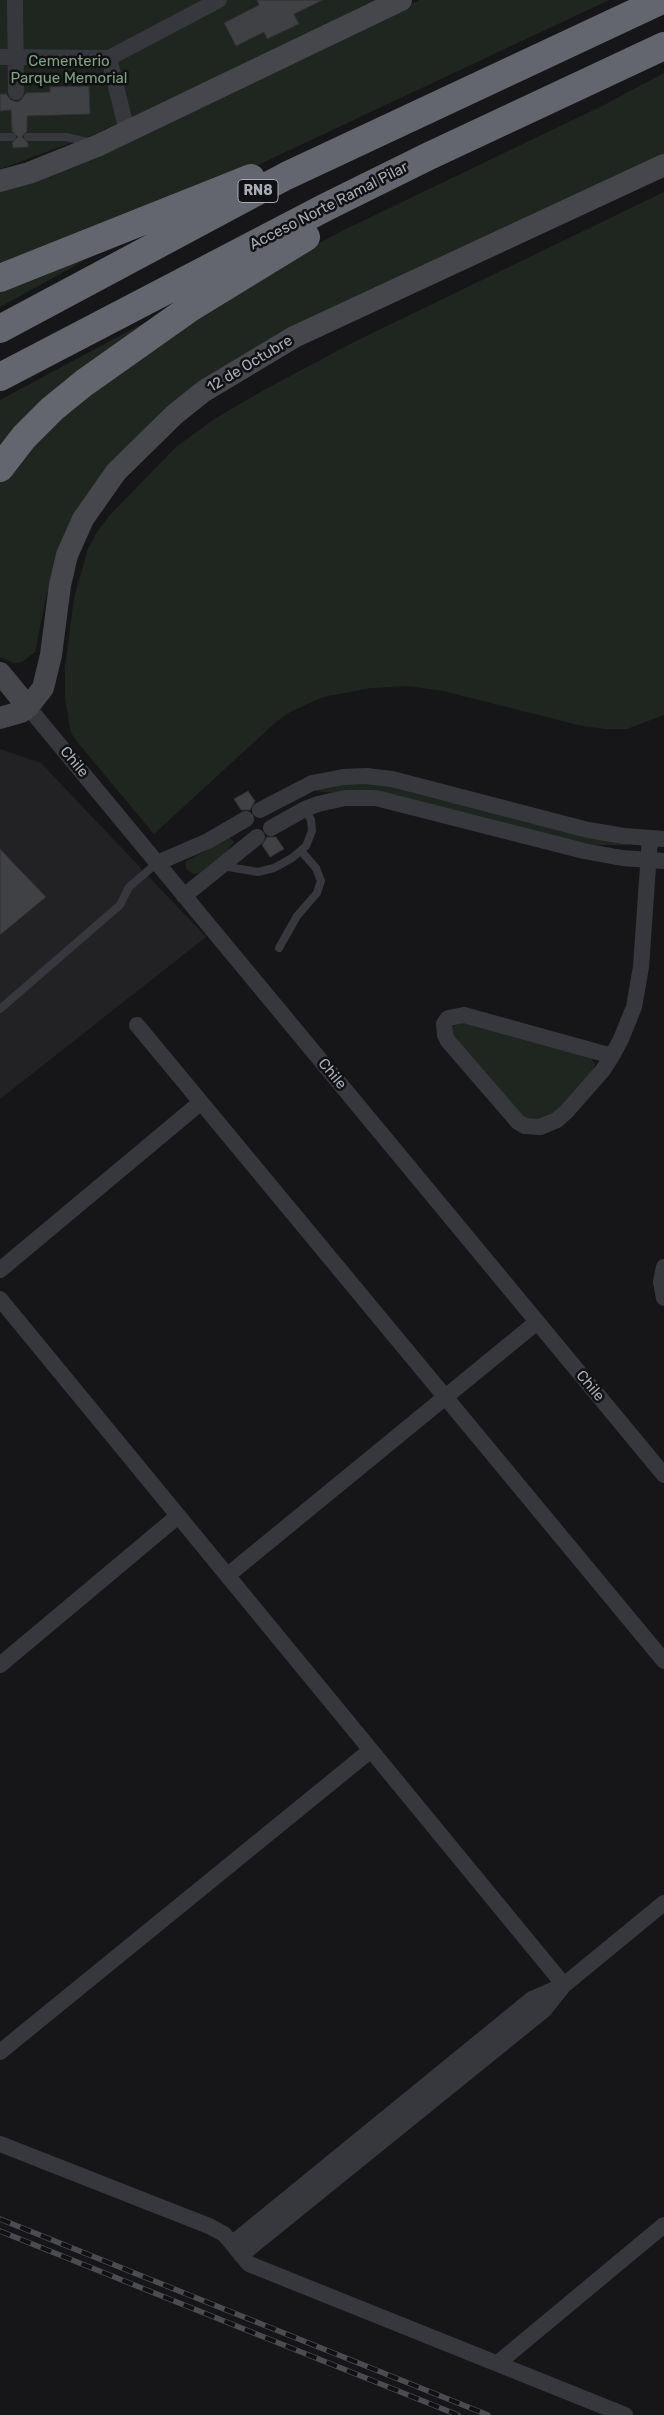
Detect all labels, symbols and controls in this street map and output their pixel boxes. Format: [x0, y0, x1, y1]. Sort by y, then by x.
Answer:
park label: Cementerio Parque Memorial [11, 53, 127, 88]
street label: Acceso Norte Ramal Pilar [247, 158, 411, 254]
road number: RN8 [238, 180, 278, 202]
street label: 12 de Octubre [204, 332, 296, 396]
street label: Chile [56, 743, 92, 781]
street label: Chile [314, 1055, 350, 1093]
street label: Chile [572, 1367, 608, 1405]

